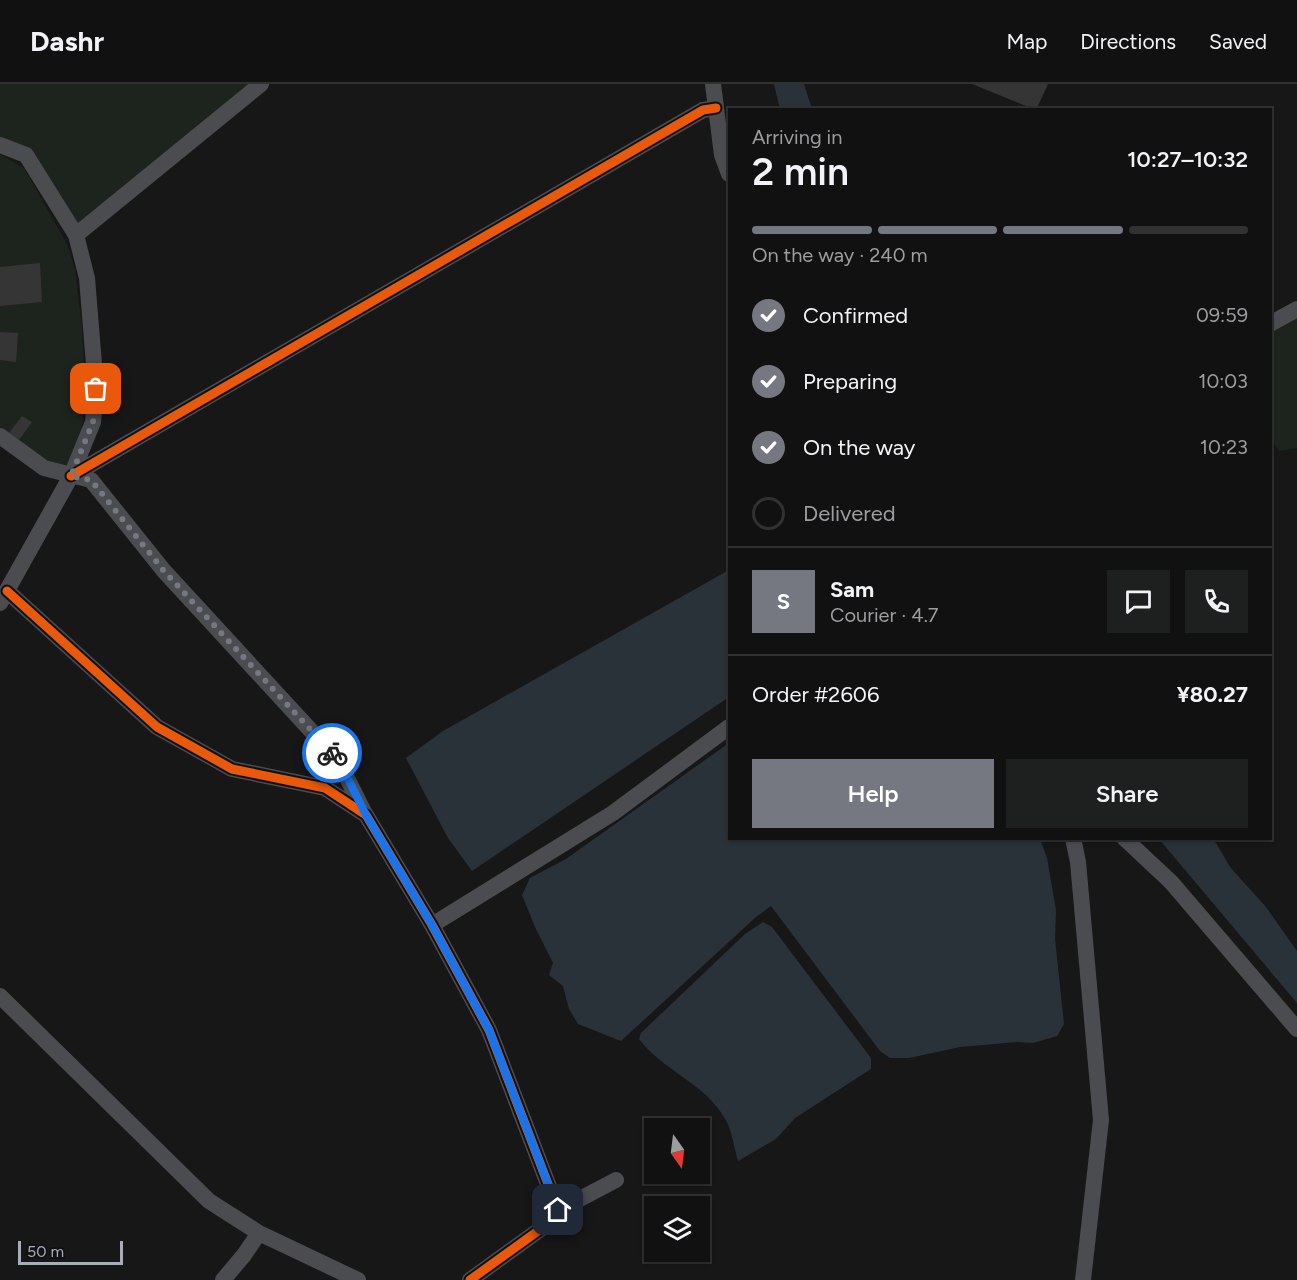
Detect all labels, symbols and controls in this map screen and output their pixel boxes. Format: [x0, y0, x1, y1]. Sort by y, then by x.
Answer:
text: Dashr [30, 24, 104, 58]
text: Map [1006, 29, 1047, 54]
text: Directions [1080, 29, 1176, 54]
text: Saved [1209, 29, 1267, 54]
text: Arriving in [752, 125, 842, 149]
text: 10:27–10:32 [1127, 146, 1248, 173]
text: 2 min [752, 148, 849, 195]
text: On the way · 240 m [752, 243, 928, 267]
icon: check [752, 299, 785, 332]
text: Confirmed [803, 302, 908, 329]
text: 09:59 [1196, 303, 1248, 327]
pin [70, 363, 121, 414]
icon: check [752, 365, 785, 398]
text: Preparing [803, 368, 897, 395]
text: 10:03 [1198, 369, 1248, 393]
icon: bag [79, 372, 112, 405]
icon: check [752, 431, 785, 464]
text: On the way [803, 434, 915, 461]
text: 10:23 [1200, 435, 1248, 459]
text: Delivered [803, 500, 896, 527]
button: chat [1107, 570, 1170, 633]
button: phone [1185, 570, 1248, 633]
text: Sam [830, 576, 874, 603]
text: S [777, 588, 790, 615]
text: Courier · 4.7 [830, 603, 939, 627]
text: Order #2606 [752, 681, 879, 708]
text: ¥80.27 [1177, 681, 1248, 708]
courier [302, 723, 362, 783]
icon: bike [316, 737, 349, 770]
button: Help [752, 759, 994, 828]
button: Share [1006, 759, 1248, 828]
north arrow [644, 1118, 710, 1184]
map controls [644, 1118, 710, 1262]
pin [532, 1184, 583, 1235]
icon: home [541, 1193, 574, 1226]
button: layers [644, 1196, 710, 1262]
scale bar [18, 1238, 123, 1266]
text: 50 m [27, 1242, 64, 1261]

